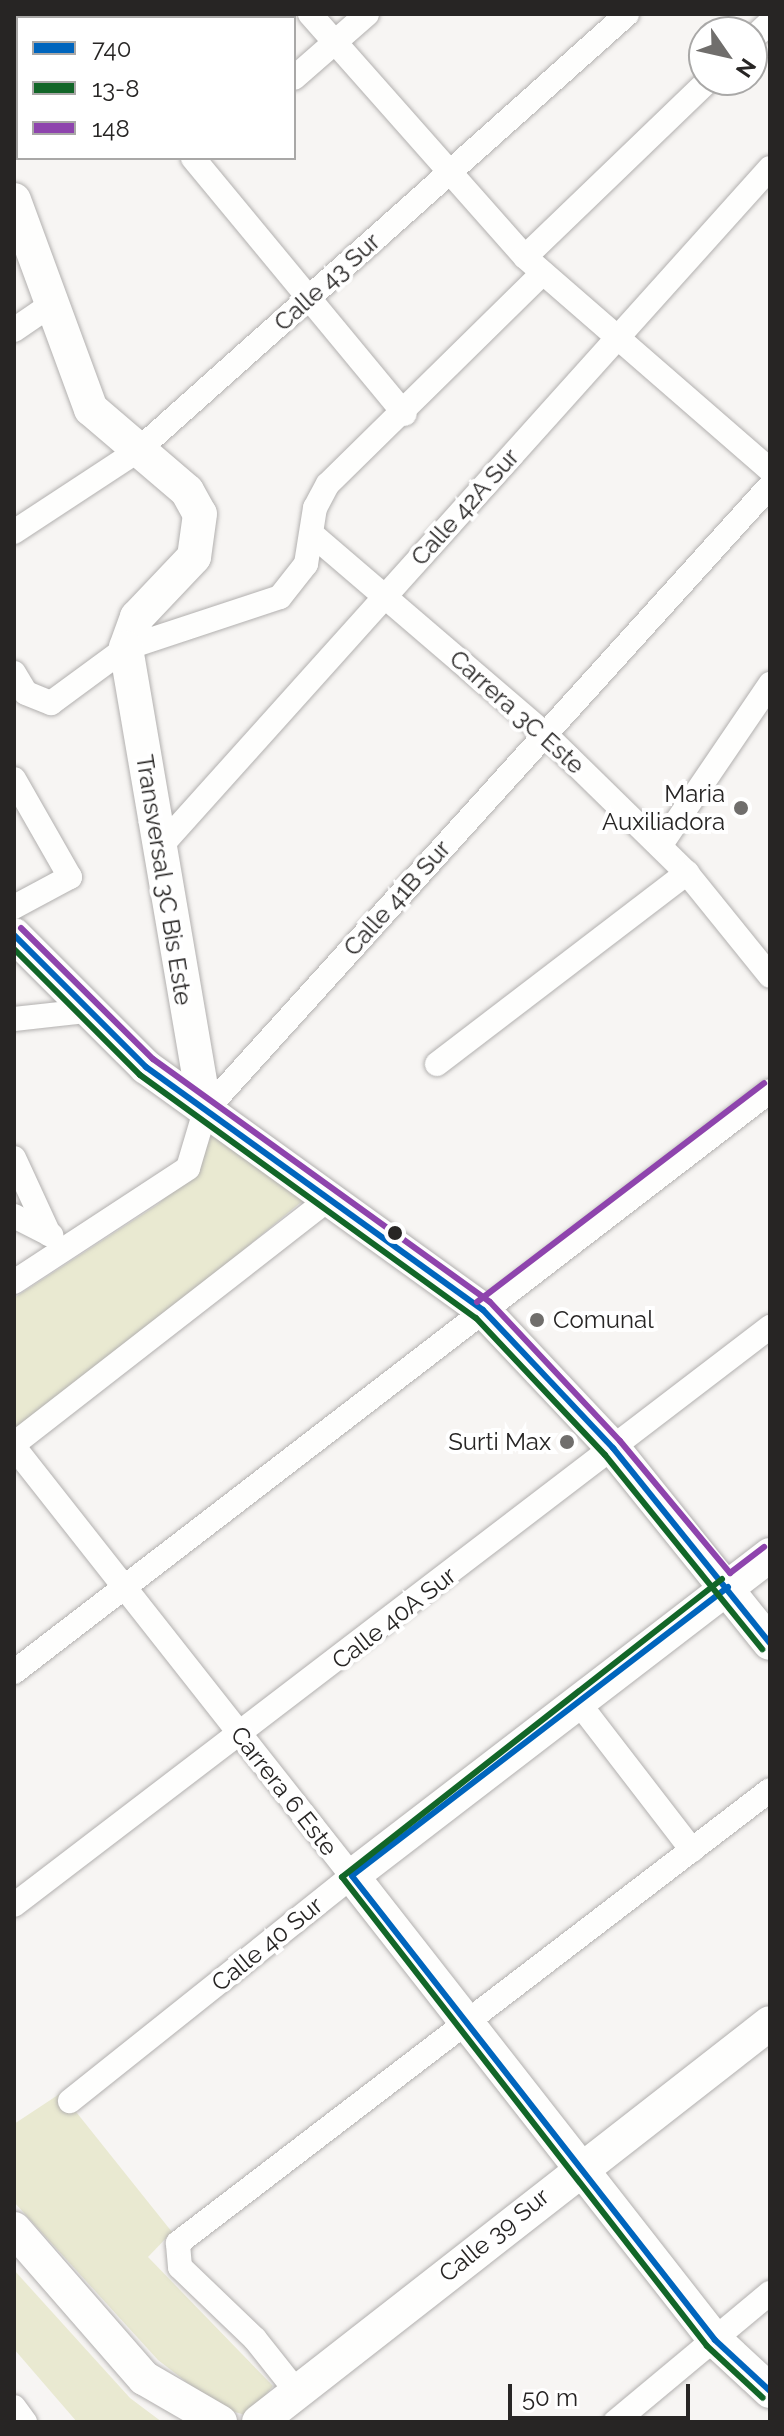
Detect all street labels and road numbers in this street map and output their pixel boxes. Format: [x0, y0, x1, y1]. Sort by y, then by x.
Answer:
street label: Calle 43 Sur [268, 227, 386, 337]
street label: Calle 42A Sur [405, 442, 525, 572]
street label: Carrera 3C Este [444, 644, 590, 780]
street label: Transversal 3C Bis Este [130, 752, 198, 1008]
street label: Calle 41B Sur [338, 834, 456, 962]
street label: Calle 40A Sur [326, 1561, 462, 1675]
street label: Carrera 6 Este [225, 1721, 343, 1861]
street label: Calle 40 Sur [206, 1891, 328, 1997]
street label: Calle 39 Sur [433, 2182, 555, 2288]

